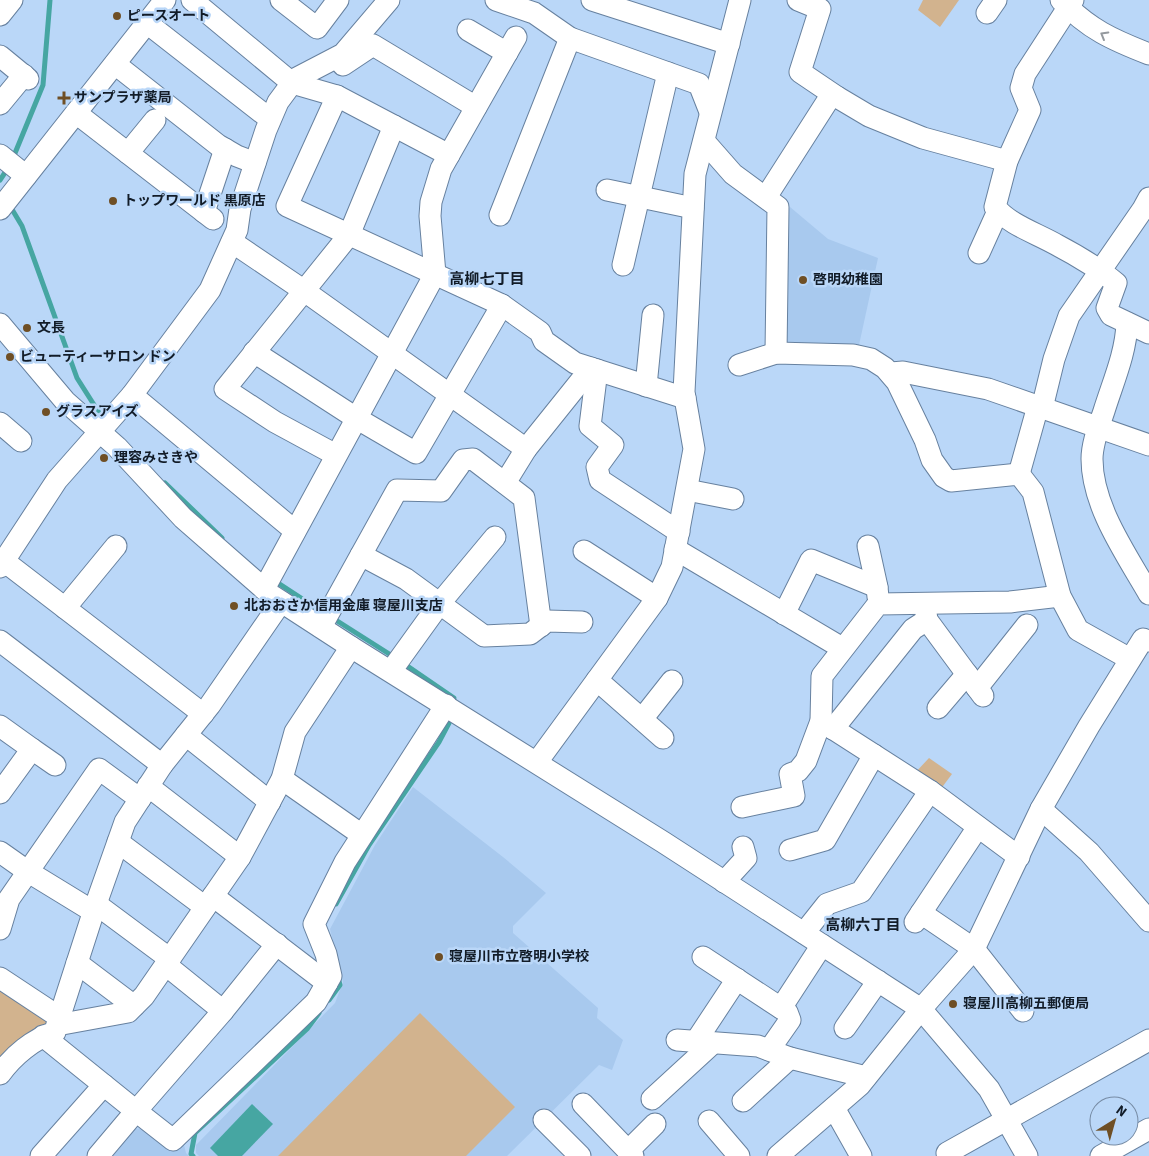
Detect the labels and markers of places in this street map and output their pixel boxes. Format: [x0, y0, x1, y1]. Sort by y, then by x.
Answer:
place label: ピースオート [127, 6, 210, 26]
marker: ピースオート [111, 10, 123, 22]
place label: サンプラザ薬局 [74, 88, 172, 108]
marker: サンプラザ薬局 [58, 92, 70, 104]
place label: トップワールド 黒原店 [123, 191, 266, 211]
marker: トップワールド 黒原店 [107, 195, 119, 207]
place label: 啓明幼稚園 [813, 270, 883, 290]
marker: 啓明幼稚園 [797, 274, 809, 286]
place label: 文長 [37, 318, 65, 338]
marker: 文長 [21, 322, 33, 334]
place label: ビューティーサロン ドン [20, 347, 176, 367]
marker: ビューティーサロン ドン [4, 351, 16, 363]
place label: グラスアイズ [56, 402, 139, 422]
marker: グラスアイズ [40, 406, 52, 418]
place label: 理容みさきや [114, 448, 198, 468]
marker: 理容みさきや [98, 452, 110, 464]
place label: 北おおさか信用金庫 寝屋川支店 [244, 596, 443, 616]
marker: 北おおさか信用金庫 寝屋川支店 [228, 600, 240, 612]
place label: 寝屋川市立啓明小学校 [449, 947, 589, 967]
marker: 寝屋川市立啓明小学校 [433, 951, 445, 963]
place label: 寝屋川高柳五郵便局 [963, 994, 1089, 1014]
marker: 寝屋川高柳五郵便局 [947, 998, 959, 1010]

